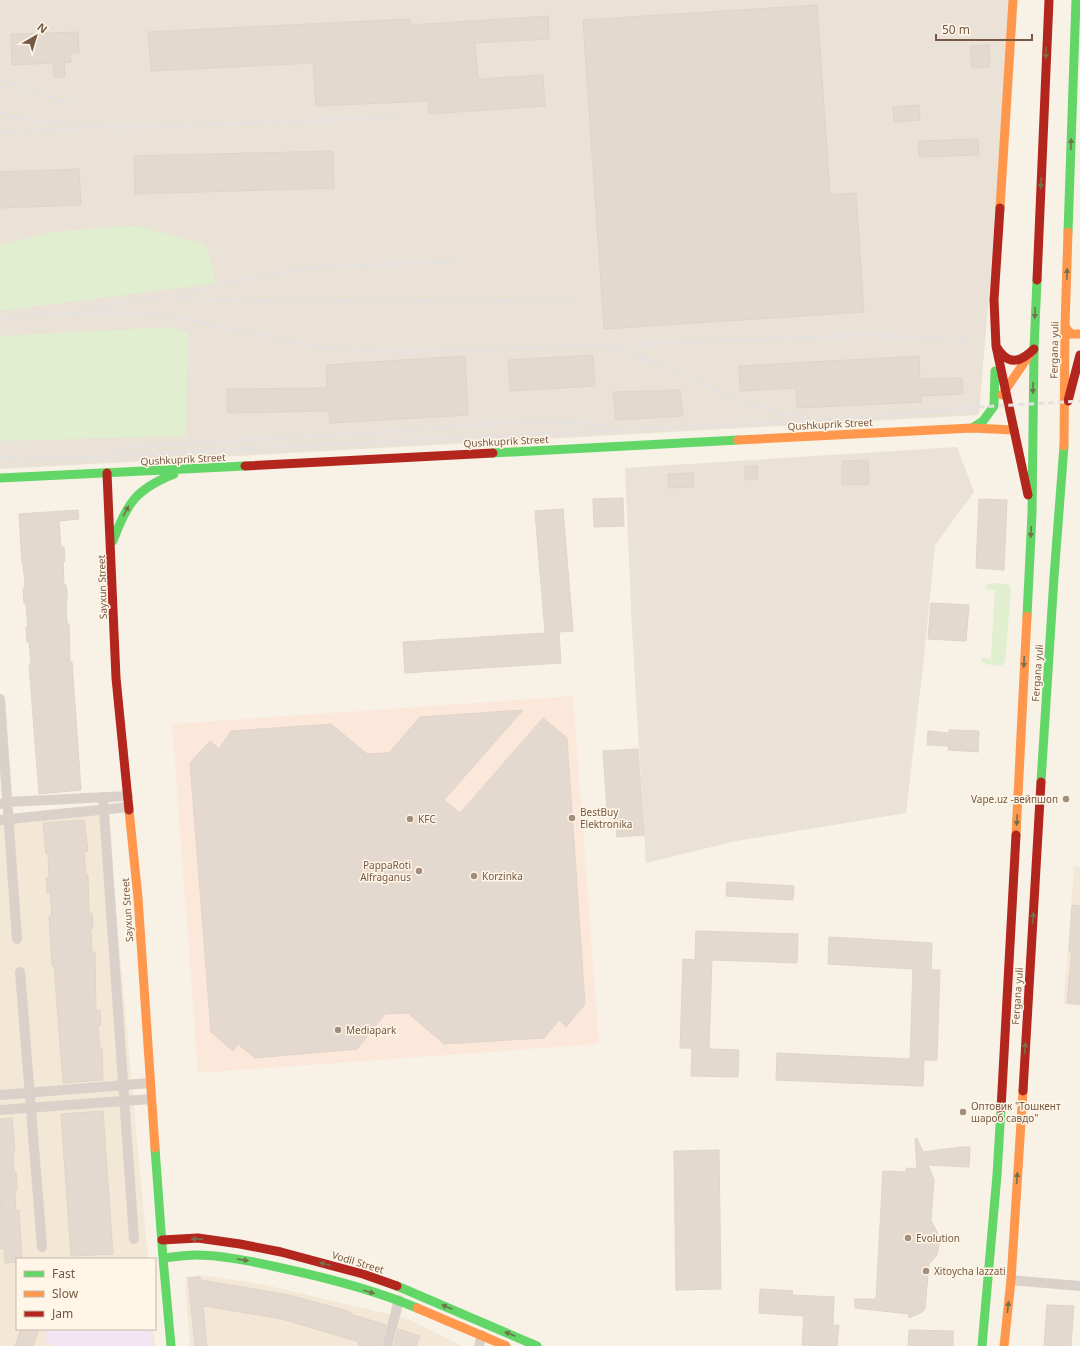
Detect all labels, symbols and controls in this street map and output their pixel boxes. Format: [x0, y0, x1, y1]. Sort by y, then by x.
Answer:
north arrow [16, 16, 56, 56]
scale bar [936, 16, 1032, 42]
text: N [34, 19, 51, 36]
text: 50 m [942, 21, 970, 38]
one-way arrow [1043, 47, 1050, 59]
one-way arrow [1068, 138, 1075, 150]
one-way arrow [1038, 177, 1044, 190]
one-way arrow [1063, 268, 1070, 280]
one-way arrow [1032, 307, 1039, 319]
street label: Fergana yuli [1046, 321, 1062, 379]
one-way arrow [1030, 382, 1036, 395]
street label: Qushkuprik Street [787, 415, 873, 433]
street label: Qushkuprik Street [463, 432, 549, 450]
street label: Qushkuprik Street [140, 450, 226, 468]
one-way arrow [123, 505, 129, 517]
one-way arrow [1027, 526, 1034, 538]
street label: Sayxun Street [94, 554, 110, 619]
street label: Fergana yuli [1028, 644, 1046, 702]
one-way arrow [1021, 656, 1027, 669]
place label: Vape.uz -вейпшоп [971, 792, 1058, 806]
marker: Vape.uz -вейпшоп [1061, 794, 1071, 804]
place label: BestBuy Elektronika [580, 805, 632, 831]
place label: KFC [418, 812, 436, 826]
marker: BestBuy Elektronika [567, 813, 577, 823]
marker: KFC [405, 814, 415, 824]
one-way arrow [1013, 814, 1020, 826]
place label: PappaRoti Alfraganus [360, 858, 411, 884]
marker: PappaRoti Alfraganus [414, 866, 424, 876]
place label: Korzinka [482, 869, 523, 883]
marker: Korzinka [469, 871, 479, 881]
street label: Sayxun Street [118, 877, 136, 943]
one-way arrow [1030, 911, 1036, 924]
street label: Fergana yuli [1008, 967, 1026, 1025]
place label: Mediapark [346, 1023, 397, 1037]
marker: Mediapark [333, 1025, 343, 1035]
one-way arrow [1022, 1042, 1029, 1054]
place label: Оптовик "Тошкент шароб савдо" [971, 1099, 1061, 1125]
marker: Оптовик "Тошкент шароб савдо" [958, 1107, 968, 1117]
one-way arrow [1013, 1172, 1020, 1184]
place label: Evolution [916, 1231, 960, 1245]
marker: Evolution [903, 1233, 913, 1243]
one-way arrow [191, 1235, 203, 1242]
street label: Vodil Street [330, 1247, 386, 1277]
one-way arrow [237, 1257, 249, 1263]
legend [16, 1258, 156, 1330]
one-way arrow [318, 1261, 330, 1267]
place label: Xitoycha lazzati [934, 1264, 1006, 1278]
text: Fast [52, 1265, 76, 1282]
marker: Xitoycha lazzati [921, 1266, 931, 1276]
text: Slow [52, 1285, 79, 1302]
one-way arrow [363, 1289, 376, 1295]
one-way arrow [1005, 1301, 1011, 1313]
one-way arrow [441, 1304, 453, 1311]
text: Jam [51, 1305, 73, 1322]
one-way arrow [503, 1331, 515, 1337]

